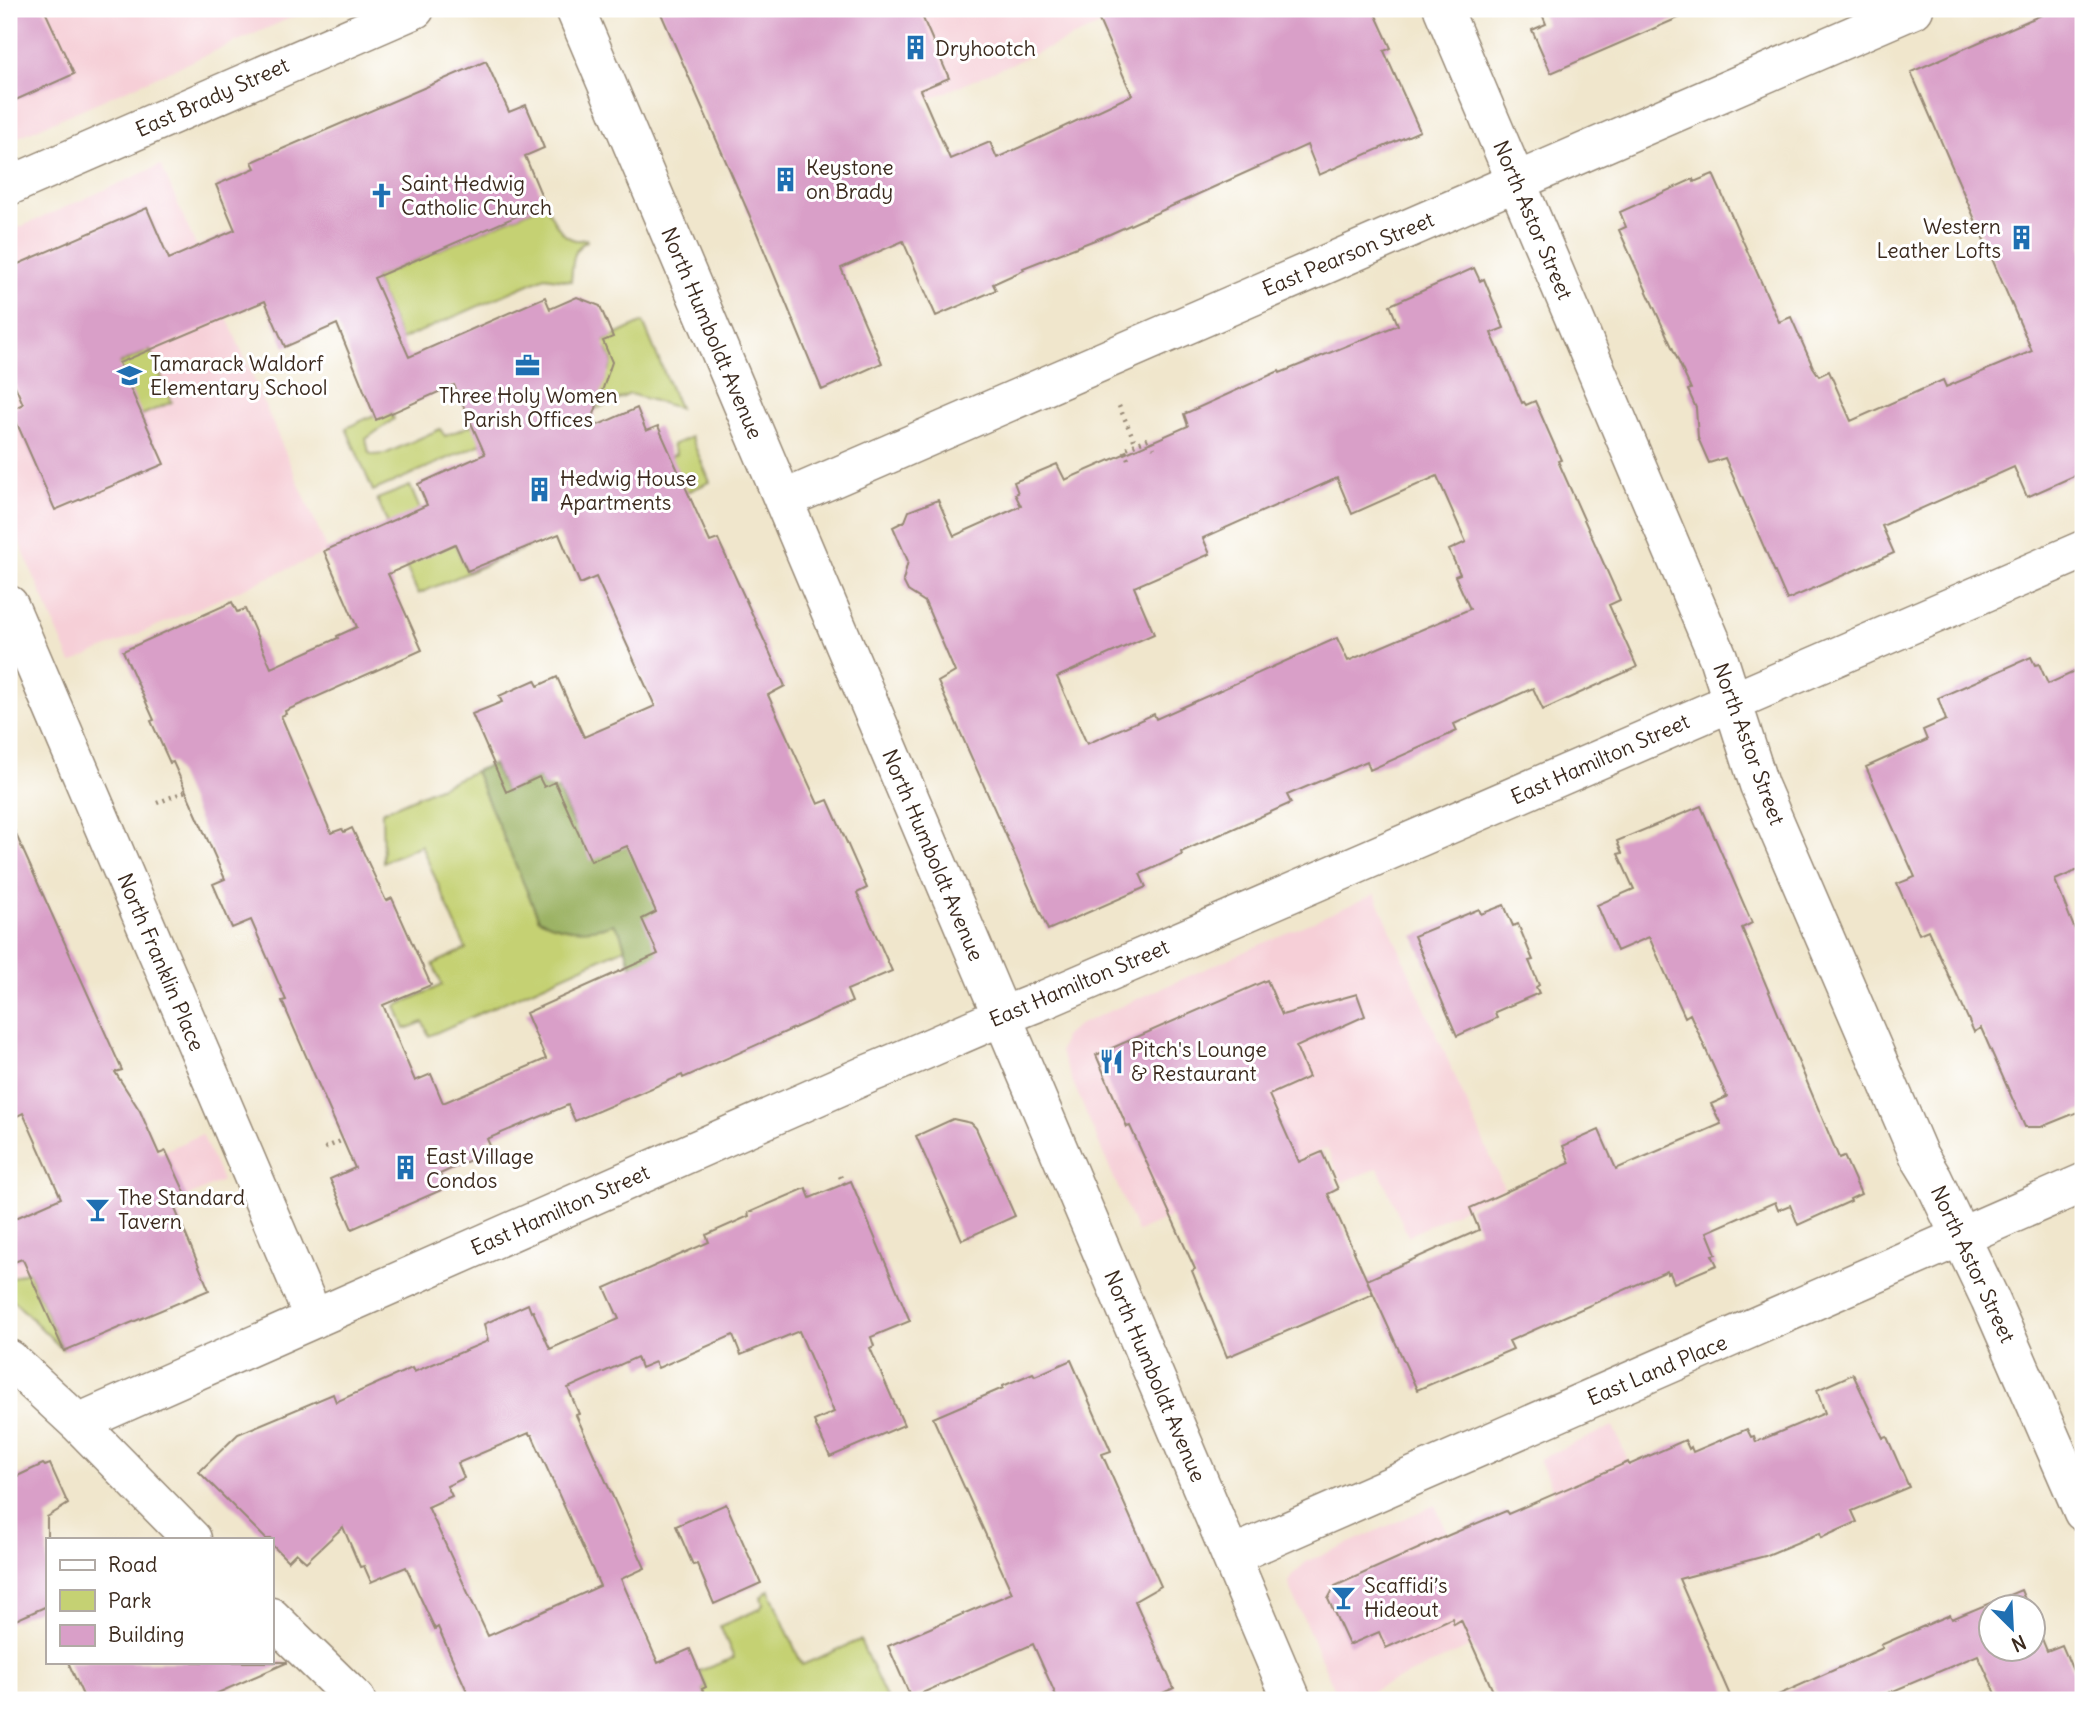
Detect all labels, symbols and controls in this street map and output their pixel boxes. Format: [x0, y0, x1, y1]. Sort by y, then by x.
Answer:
building icon: Dryhootch [901, 34, 929, 62]
place label: Dryhootch [935, 35, 1036, 62]
street label: East Brady Street [131, 51, 293, 143]
street label: North Astor Street [1487, 136, 1579, 304]
place label: Keystone on Brady [806, 154, 894, 205]
building icon: Keystone on Brady [772, 165, 800, 193]
place label: Saint Hedwig Catholic Church [401, 170, 552, 221]
church icon: Saint Hedwig Catholic Church [367, 181, 395, 209]
street label: East Pearson Street [1258, 206, 1438, 302]
place label: Western Leather Lofts [1876, 213, 2001, 264]
street label: North Humboldt Avenue [655, 223, 769, 443]
building icon: Western Leather Lofts [2007, 224, 2035, 252]
place label: Tamarack Waldorf Elementary School [150, 350, 327, 401]
office icon: Three Holy Women Parish Offices [514, 352, 542, 380]
school or university icon: Tamarack Waldorf Elementary School [116, 361, 144, 389]
place label: Three Holy Women Parish Offices [438, 382, 618, 433]
place label: Hedwig House Apartments [560, 465, 697, 516]
building icon: Hedwig House Apartments [526, 476, 554, 504]
street label: North Astor Street [1707, 659, 1791, 829]
street label: East Hamilton Street [1507, 707, 1693, 811]
street label: North Humboldt Avenue [876, 745, 990, 965]
street label: North Franklin Place [111, 869, 211, 1055]
street label: East Hamilton Street [985, 933, 1173, 1033]
place label: Pitch's Lounge & Restaurant [1131, 1036, 1267, 1087]
restaurant icon: Pitch's Lounge & Restaurant [1097, 1047, 1125, 1075]
place label: East Village Condos [426, 1143, 534, 1194]
building icon: East Village Condos [392, 1154, 420, 1182]
street label: East Hamilton Street [467, 1158, 653, 1262]
street label: North Astor Street [1925, 1181, 2021, 1347]
place label: The Standard Tavern [118, 1184, 245, 1235]
bar icon: The Standard Tavern [84, 1195, 112, 1223]
street label: North Humboldt Avenue [1098, 1266, 1212, 1486]
street label: East Land Place [1583, 1328, 1731, 1412]
legend [46, 1538, 273, 1664]
text: Road [108, 1551, 157, 1578]
place label: Scaffidi’s Hideout [1364, 1572, 1448, 1623]
bar icon: Scaffidi’s Hideout [1330, 1583, 1358, 1611]
text: Park [108, 1587, 151, 1614]
north arrow [1976, 1594, 2046, 1664]
text: Building [108, 1621, 184, 1648]
text: N [2008, 1630, 2030, 1657]

